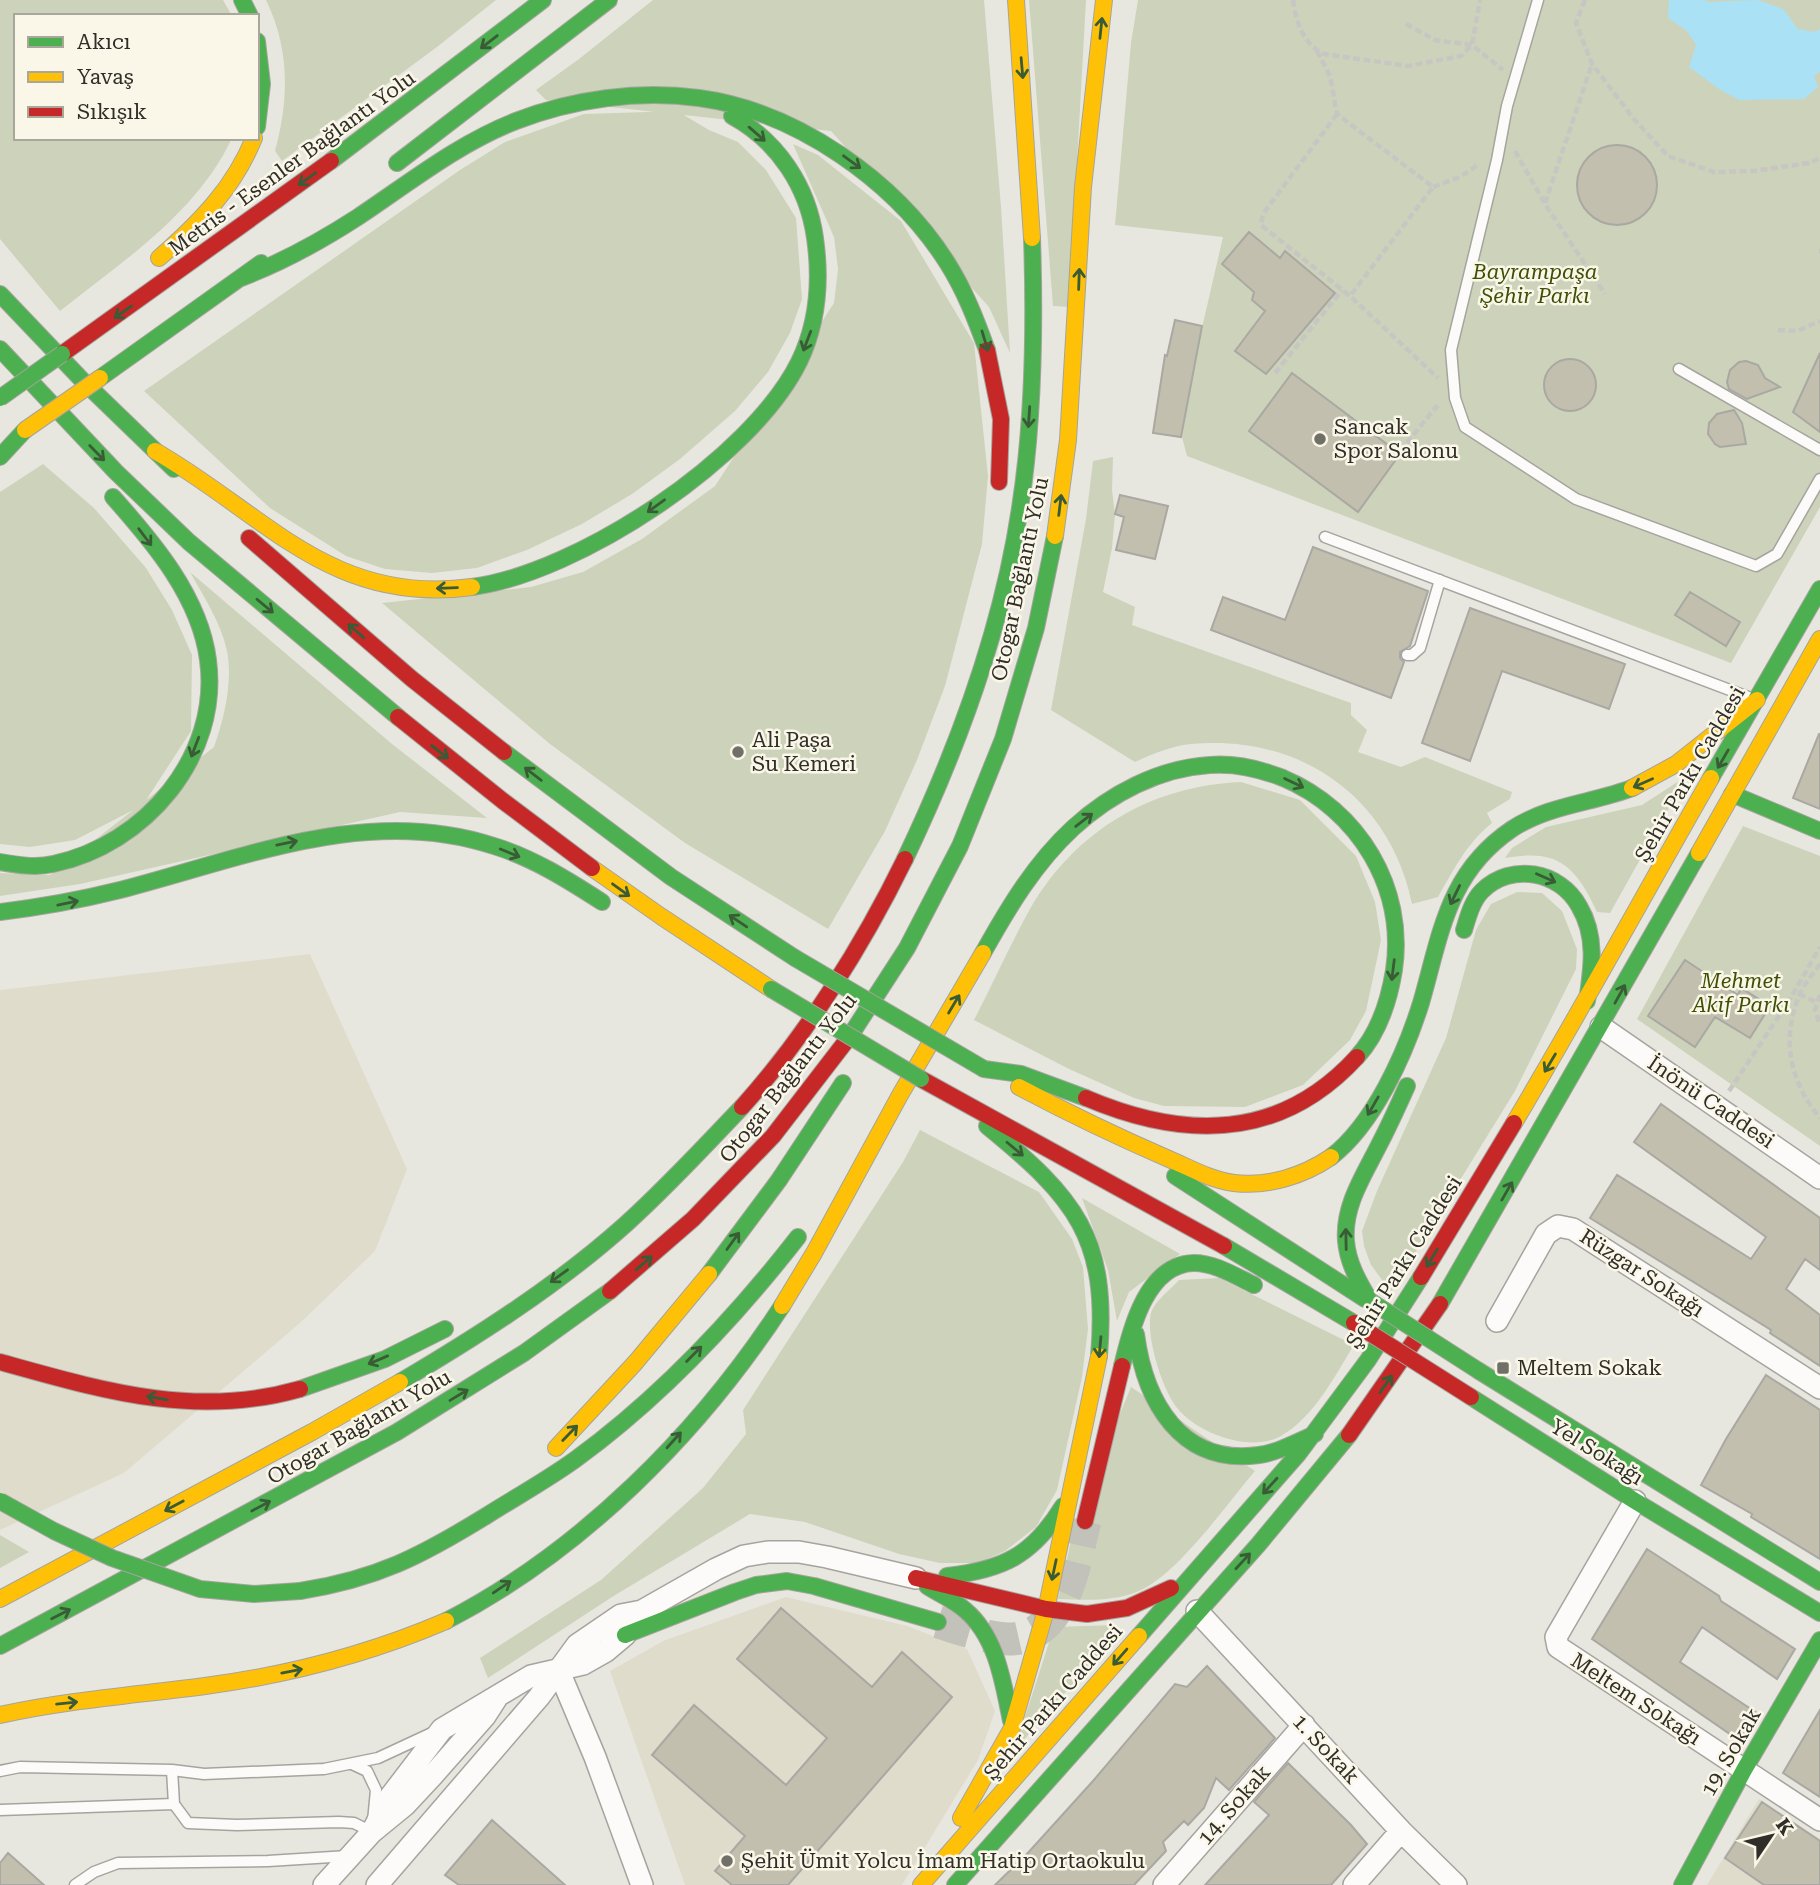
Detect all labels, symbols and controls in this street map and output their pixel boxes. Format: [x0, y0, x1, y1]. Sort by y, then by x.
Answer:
legend [14, 14, 259, 140]
one-way arrow [1095, 17, 1108, 40]
text: Akıcı [77, 30, 131, 54]
one-way arrow [480, 34, 499, 49]
one-way arrow [1016, 56, 1029, 79]
text: Yavaş [77, 65, 134, 89]
street label: Metris - Esenler Bağlantı Yolu [164, 66, 420, 260]
text: Sıkışık [77, 100, 147, 124]
one-way arrow [748, 126, 766, 142]
one-way arrow [842, 154, 860, 169]
one-way arrow [298, 171, 317, 186]
park label: Bayrampaşa Şehir Parkı [1472, 260, 1597, 308]
one-way arrow [1072, 268, 1085, 291]
one-way arrow [114, 305, 133, 319]
one-way arrow [800, 329, 812, 351]
one-way arrow [979, 330, 992, 352]
one-way arrow [1022, 406, 1035, 428]
place label: Sancak Spor Salonu [1334, 415, 1458, 463]
marker: Sancak Spor Salonu [1312, 431, 1328, 447]
one-way arrow [89, 444, 106, 461]
street label: Otogar Bağlantı Yolu [987, 475, 1053, 683]
one-way arrow [1053, 494, 1066, 517]
one-way arrow [647, 499, 666, 513]
one-way arrow [138, 528, 153, 546]
one-way arrow [436, 582, 459, 595]
one-way arrow [256, 598, 274, 614]
one-way arrow [347, 623, 365, 639]
street label: Şehir Parkı Caddesi [1630, 682, 1750, 866]
place label: Ali Paşa Su Kemeri [752, 728, 856, 776]
one-way arrow [188, 735, 201, 757]
one-way arrow [430, 744, 449, 759]
marker: Ali Paşa Su Kemeri [730, 744, 746, 760]
one-way arrow [1715, 749, 1729, 769]
one-way arrow [524, 767, 543, 782]
one-way arrow [1283, 777, 1304, 791]
one-way arrow [1633, 777, 1654, 790]
one-way arrow [1075, 812, 1093, 827]
one-way arrow [275, 835, 298, 849]
one-way arrow [498, 847, 520, 860]
one-way arrow [1535, 872, 1556, 885]
one-way arrow [611, 883, 630, 897]
one-way arrow [1448, 884, 1461, 905]
one-way arrow [56, 896, 79, 910]
one-way arrow [729, 913, 748, 928]
one-way arrow [1387, 958, 1400, 981]
park label: Mehmet Akif Parkı [1691, 969, 1789, 1017]
one-way arrow [1613, 984, 1627, 1004]
street label: Otogar Bağlantı Yolu [715, 989, 861, 1167]
one-way arrow [947, 995, 961, 1015]
street label: İnönü Caddesi [1643, 1051, 1779, 1153]
one-way arrow [1542, 1053, 1556, 1073]
one-way arrow [1365, 1095, 1379, 1115]
one-way arrow [1005, 1141, 1023, 1157]
street label: Şehir Parkı Caddesi [1341, 1171, 1467, 1353]
one-way arrow [1501, 1182, 1515, 1202]
street label: Rüzgar Sokağı [1576, 1224, 1709, 1322]
one-way arrow [1340, 1228, 1353, 1251]
one-way arrow [726, 1232, 740, 1251]
one-way arrow [1425, 1248, 1439, 1268]
one-way arrow [635, 1255, 653, 1271]
one-way arrow [550, 1269, 568, 1284]
one-way arrow [1093, 1336, 1106, 1358]
one-way arrow [686, 1346, 703, 1363]
one-way arrow [368, 1354, 390, 1367]
place label: Meltem Sokak [1517, 1356, 1662, 1380]
marker: Meltem Sokak [1495, 1360, 1511, 1376]
street label: Otogar Bağlantı Yolu [263, 1365, 455, 1489]
one-way arrow [1379, 1375, 1394, 1394]
one-way arrow [449, 1387, 469, 1401]
one-way arrow [146, 1391, 169, 1404]
street label: Yel Sokağı [1546, 1414, 1648, 1490]
one-way arrow [562, 1425, 579, 1442]
one-way arrow [666, 1432, 683, 1449]
one-way arrow [1262, 1477, 1278, 1495]
one-way arrow [165, 1499, 185, 1513]
one-way arrow [250, 1499, 271, 1513]
one-way arrow [1235, 1553, 1252, 1570]
one-way arrow [1047, 1558, 1061, 1581]
one-way arrow [492, 1580, 511, 1594]
one-way arrow [50, 1607, 71, 1621]
street label: Şehir Parkı Caddesi [979, 1619, 1127, 1785]
one-way arrow [1112, 1648, 1128, 1666]
street label: Meltem Sokağı [1567, 1648, 1706, 1750]
one-way arrow [280, 1663, 303, 1677]
one-way arrow [55, 1696, 78, 1709]
street label: 19. Sokak [1696, 1704, 1766, 1800]
street label: 1. Sokak [1288, 1709, 1364, 1789]
street label: 14. Sokak [1193, 1760, 1275, 1850]
north arrow [1736, 1801, 1806, 1871]
text: K [1771, 1814, 1798, 1839]
place label: Şehit Ümit Yolcu İmam Hatip Ortaokulu [741, 1848, 1145, 1873]
marker: Şehit Ümit Yolcu İmam Hatip Ortaokulu [719, 1853, 735, 1869]

